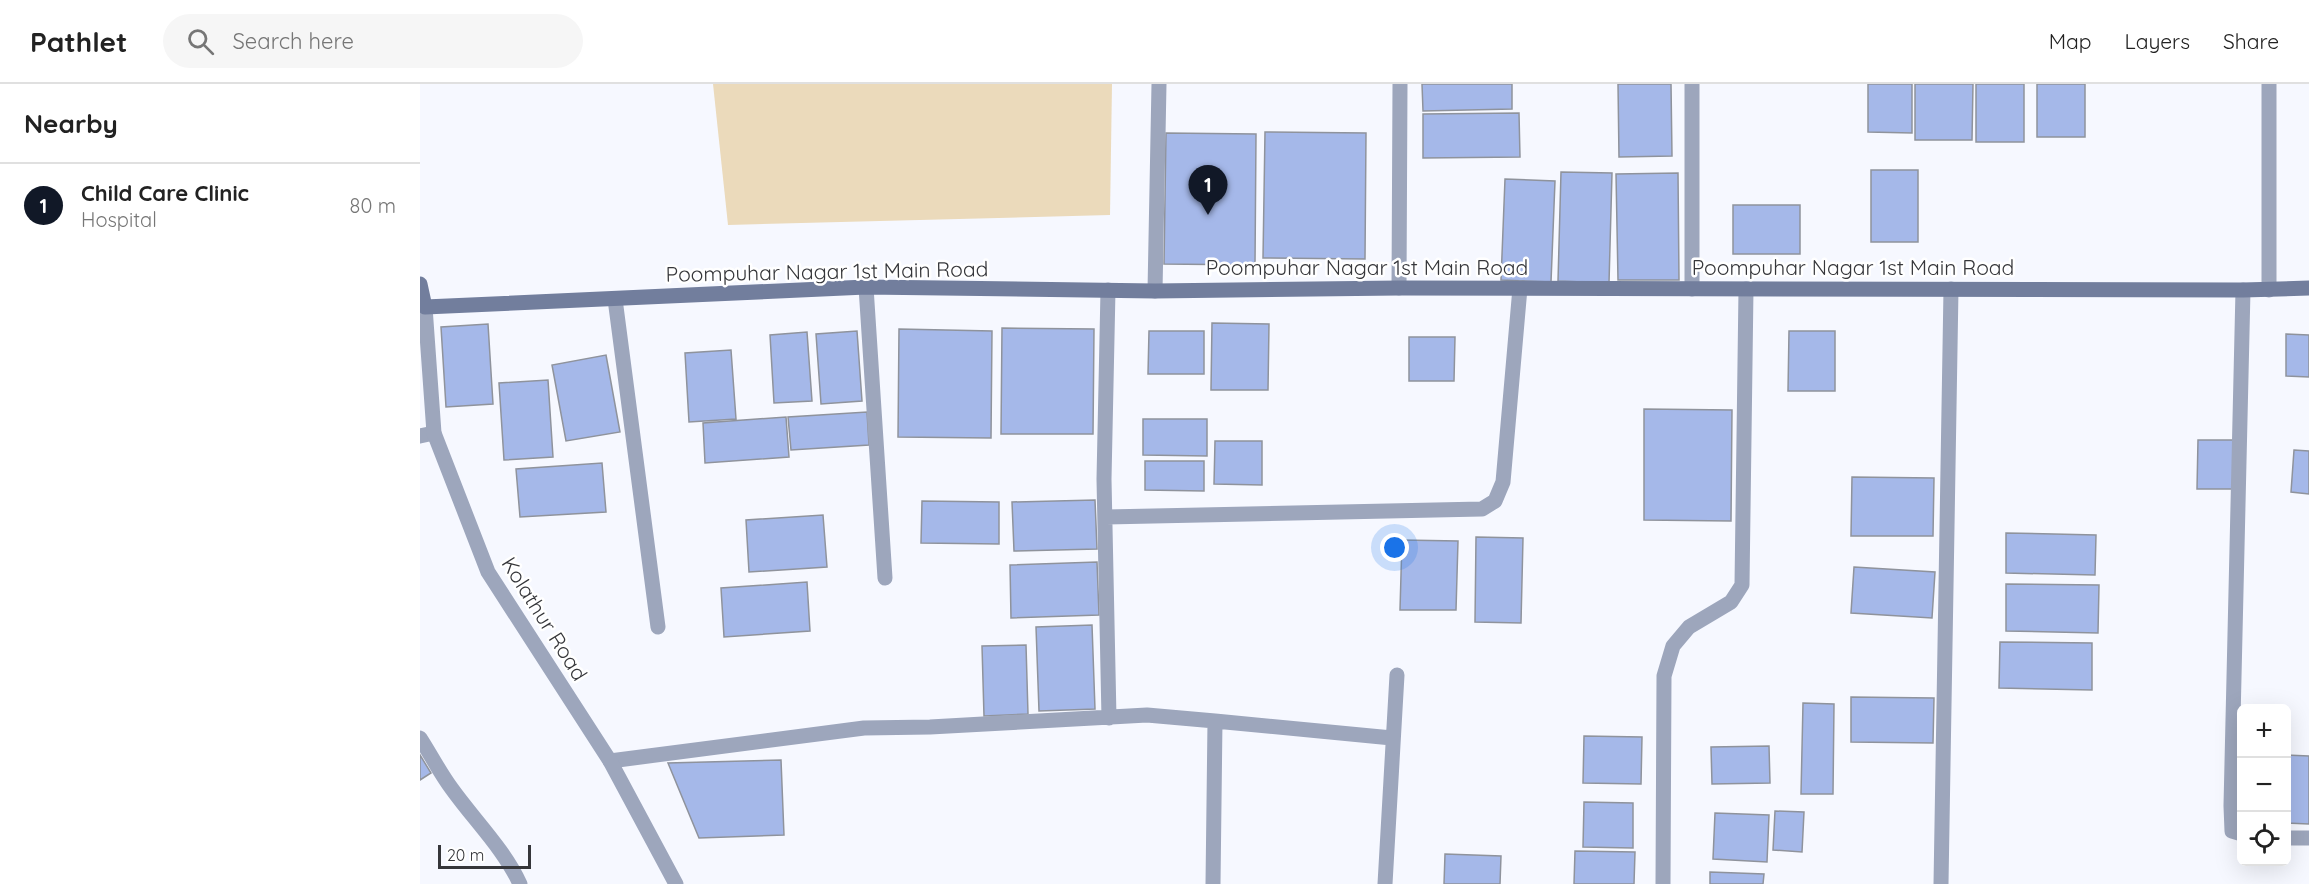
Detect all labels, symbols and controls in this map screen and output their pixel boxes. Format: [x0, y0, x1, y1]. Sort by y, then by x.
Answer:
search box [163, 14, 583, 68]
text: Pathlet [30, 24, 127, 59]
icon: search [184, 25, 217, 58]
text: Search here [232, 27, 354, 55]
text: Map [2049, 28, 2092, 54]
text: Layers [2125, 28, 2190, 54]
text: Share [2223, 28, 2279, 54]
text: Nearby [24, 107, 118, 140]
pin: 1 [1188, 166, 1228, 215]
text: Child Care Clinic [81, 179, 249, 207]
text: 1 [40, 193, 47, 218]
text: 80 m [350, 193, 396, 218]
text: Hospital [81, 207, 157, 232]
street label: Poompuhar Nagar 1st Main Road [1206, 254, 1528, 280]
street label: Poompuhar Nagar 1st Main Road [1692, 254, 2014, 280]
street label: Poompuhar Nagar 1st Main Road [665, 255, 988, 287]
your location [1380, 533, 1409, 562]
street label: Kolathur Road [496, 552, 593, 685]
map controls [2237, 704, 2291, 866]
button: + [2237, 704, 2291, 758]
button: − [2237, 758, 2291, 812]
button: locate [2237, 812, 2291, 866]
scale bar [438, 842, 531, 870]
text: 20 m [447, 845, 484, 865]

